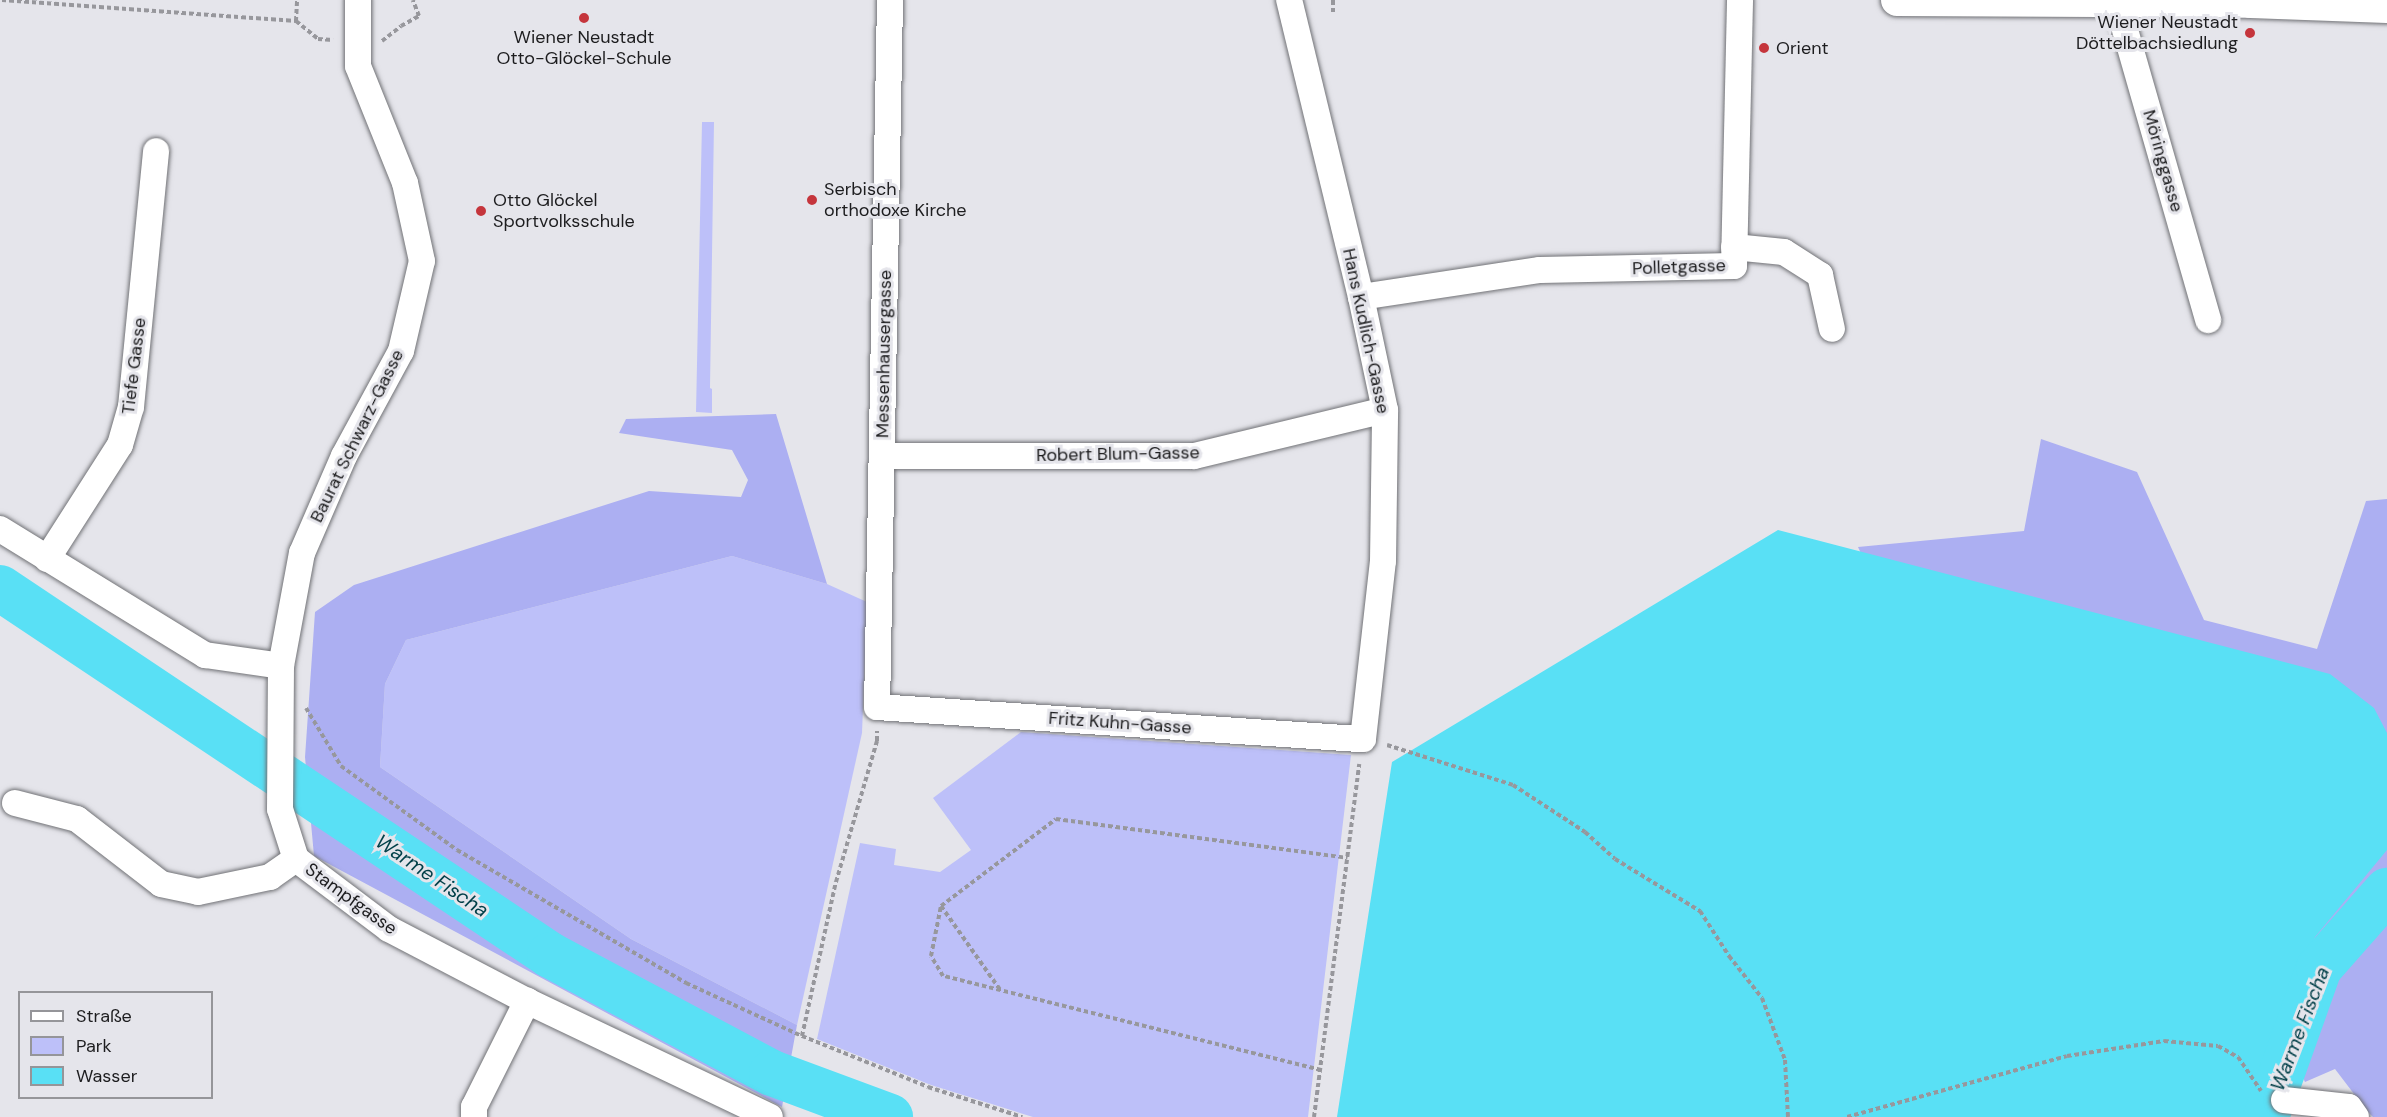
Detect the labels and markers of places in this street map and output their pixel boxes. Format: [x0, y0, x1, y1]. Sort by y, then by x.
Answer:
marker: Wiener Neustadt Otto-Glöckel-Schule [577, 11, 591, 25]
place label: Wiener Neustadt Döttelbachsiedlung [2076, 12, 2238, 54]
marker: Wiener Neustadt Döttelbachsiedlung [2243, 26, 2257, 40]
place label: Wiener Neustadt Otto-Glöckel-Schule [497, 27, 671, 70]
place label: Orient [1776, 37, 1829, 59]
marker: Orient [1757, 41, 1771, 55]
place label: Serbisch orthodoxe Kirche [824, 179, 967, 222]
place label: Otto Glöckel Sportvolksschule [493, 190, 635, 232]
marker: Serbisch orthodoxe Kirche [805, 193, 819, 207]
marker: Otto Glöckel Sportvolksschule [474, 204, 488, 218]

